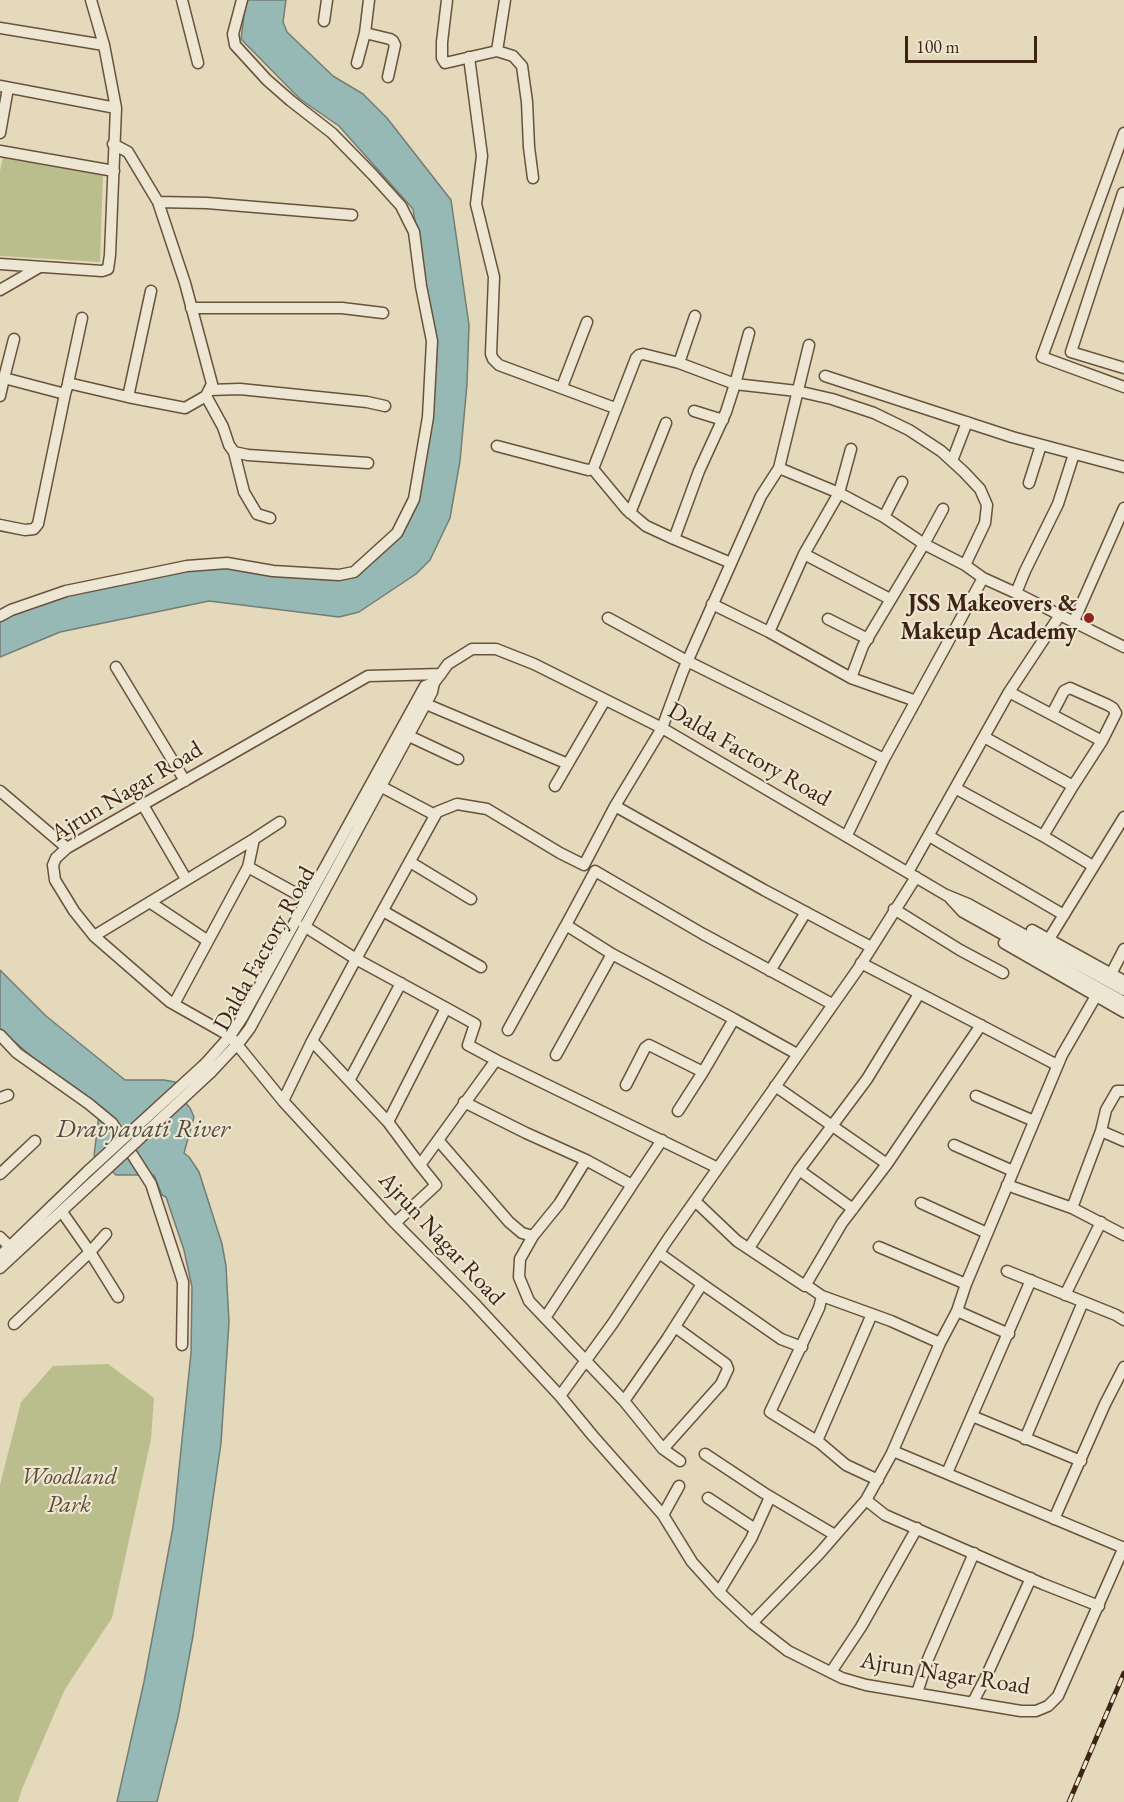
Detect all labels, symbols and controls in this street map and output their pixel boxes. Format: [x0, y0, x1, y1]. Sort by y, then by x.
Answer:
scale bar [908, 24, 1040, 62]
text: 100 m [916, 35, 960, 58]
place label: JSS Makeovers & Makeup Academy [900, 590, 1077, 646]
marker: JSS Makeovers & Makeup Academy [1082, 611, 1096, 625]
street label: Dalda Factory Road [662, 697, 836, 813]
street label: Ajrun Nagar Road [46, 735, 208, 849]
street label: Dalda Factory Road [208, 862, 322, 1036]
water label: Dravyavati River [56, 1114, 230, 1146]
street label: Ajrun Nagar Road [372, 1166, 510, 1312]
park label: Woodland Park [21, 1463, 117, 1519]
street label: Ajrun Nagar Road [858, 1646, 1032, 1702]

